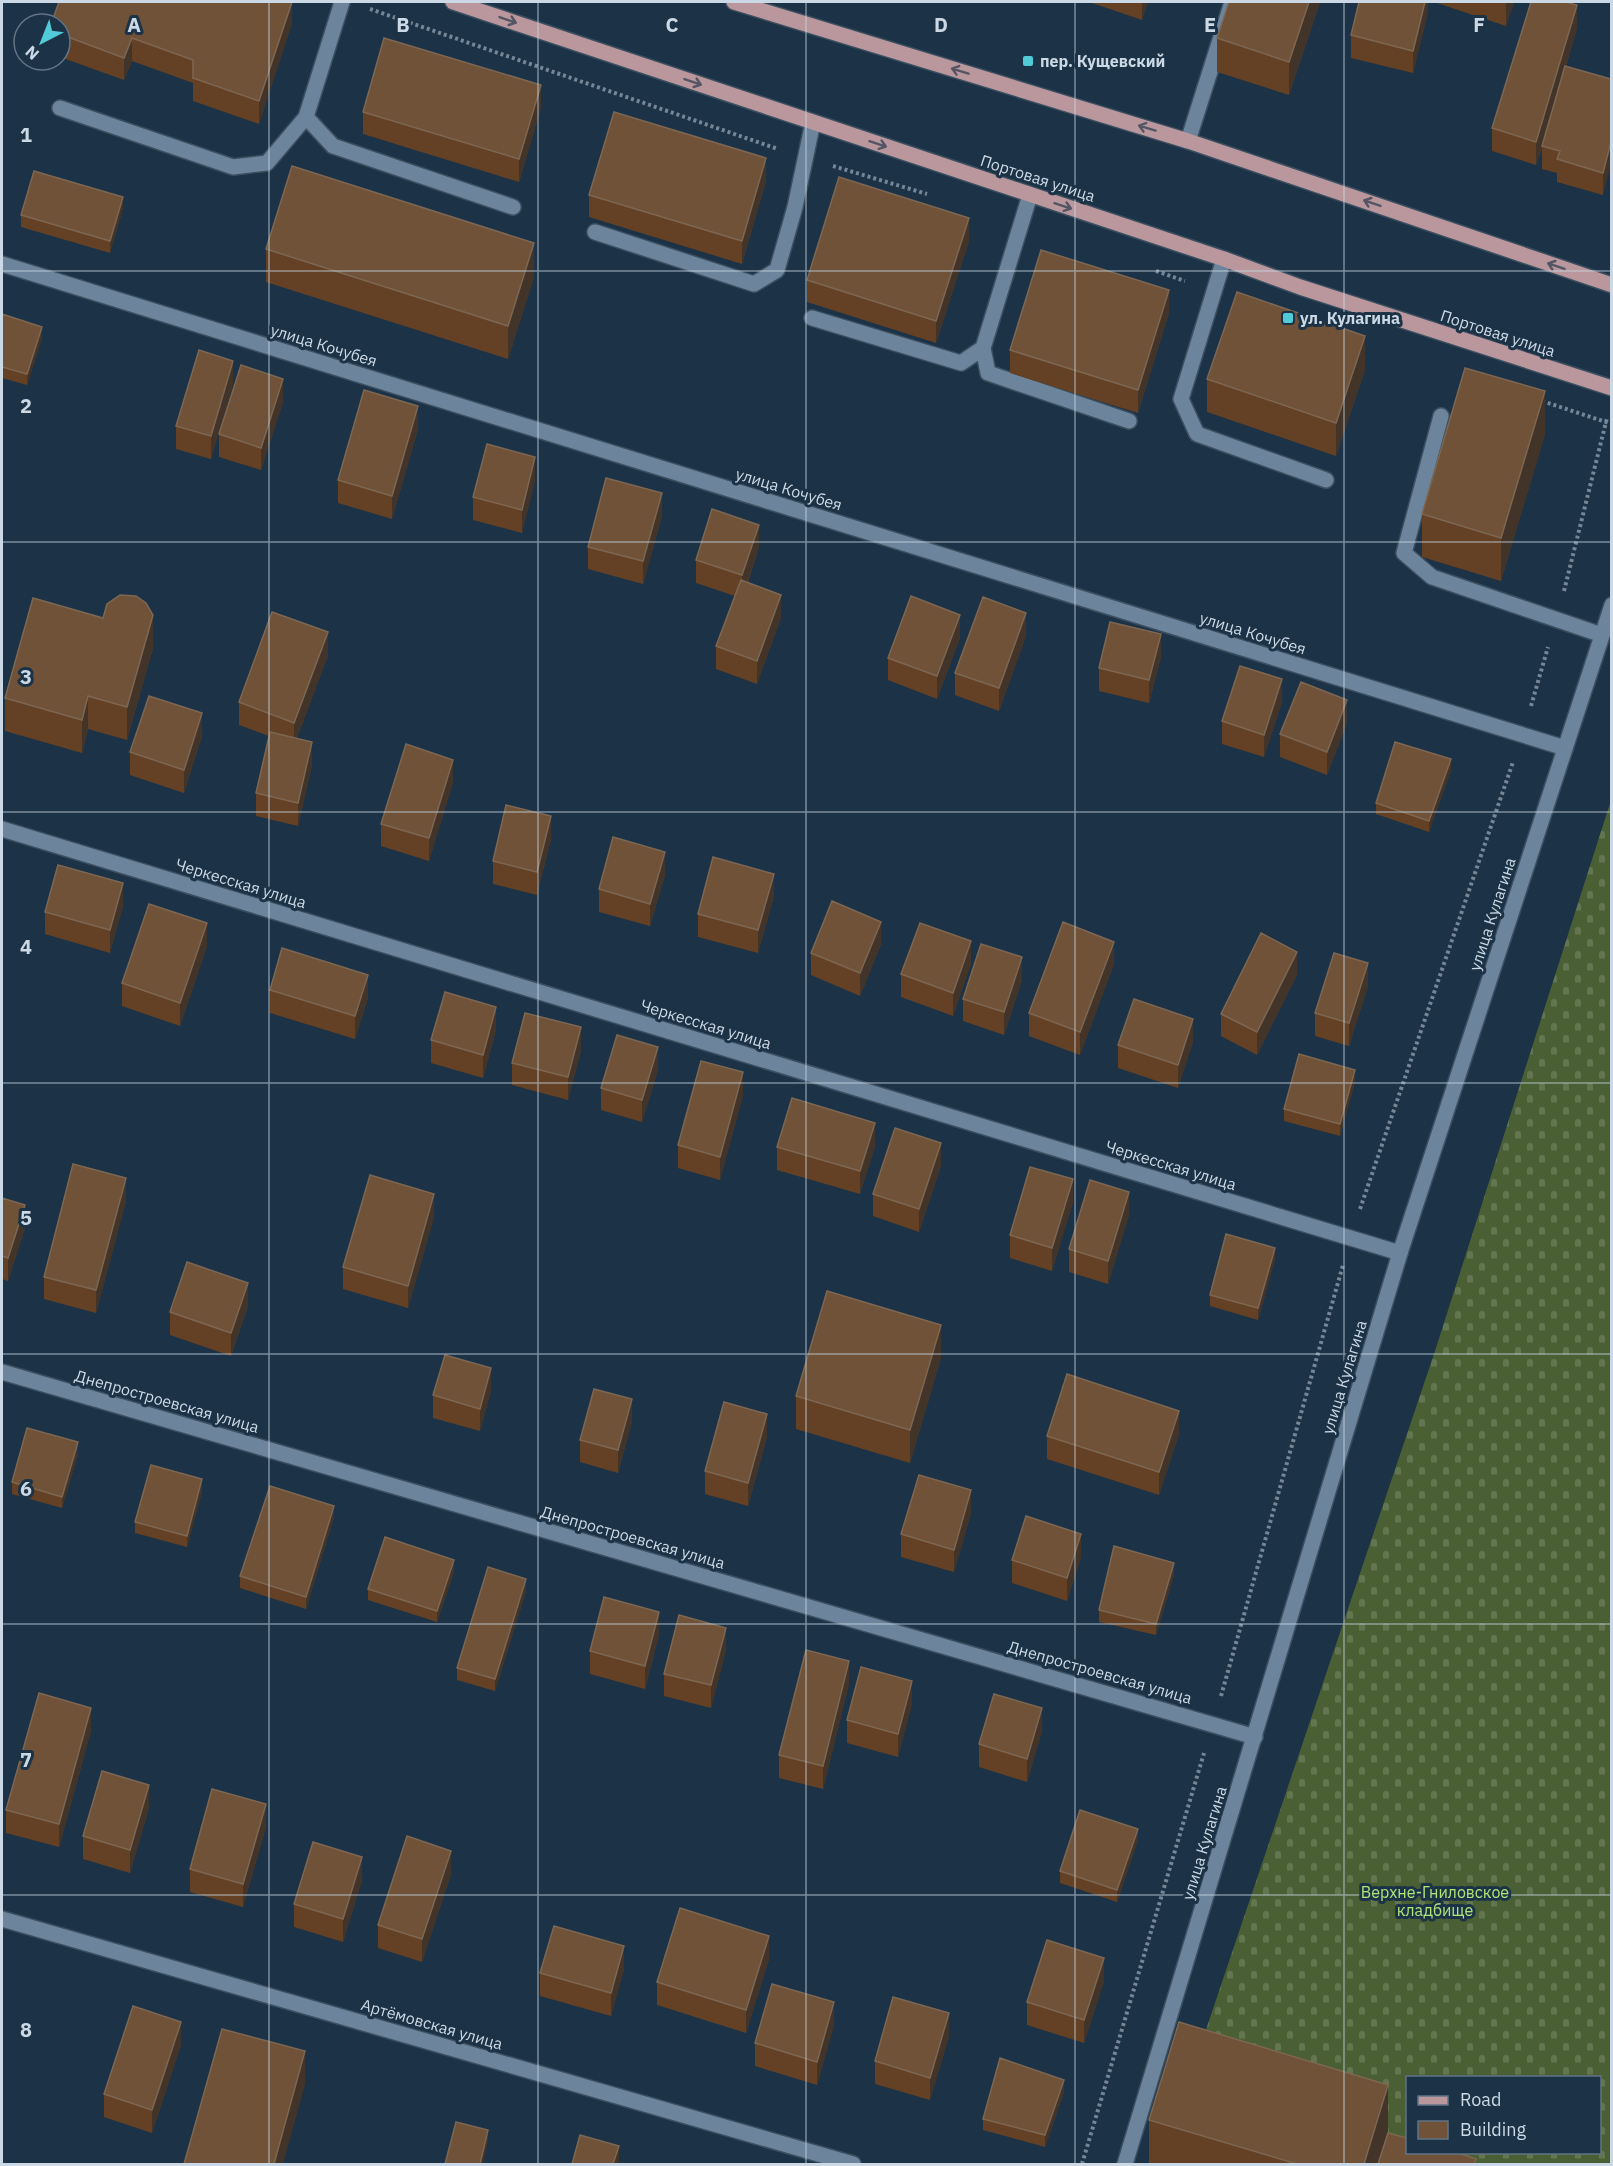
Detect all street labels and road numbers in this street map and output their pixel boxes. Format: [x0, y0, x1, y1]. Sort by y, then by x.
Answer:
street label: Портовая улица [978, 150, 1098, 206]
street label: Портовая улица [1438, 305, 1558, 361]
street label: улица Кочубея [268, 319, 380, 371]
street label: улица Кочубея [733, 463, 845, 515]
street label: улица Кочубея [1197, 607, 1309, 659]
street label: Черкесская улица [173, 854, 309, 913]
street label: улица Кулагина [1464, 854, 1520, 973]
street label: Черкесская улица [638, 995, 774, 1054]
street label: Черкесская улица [1103, 1136, 1239, 1195]
street label: улица Кулагина [1317, 1317, 1371, 1436]
street label: Днепростроевская улица [73, 1365, 262, 1437]
street label: Днепростроевская улица [539, 1501, 728, 1573]
street label: Днепростроевская улица [1006, 1636, 1195, 1708]
street label: улица Кулагина [1177, 1783, 1231, 1902]
street label: Артёмовская улица [359, 1994, 506, 2054]

